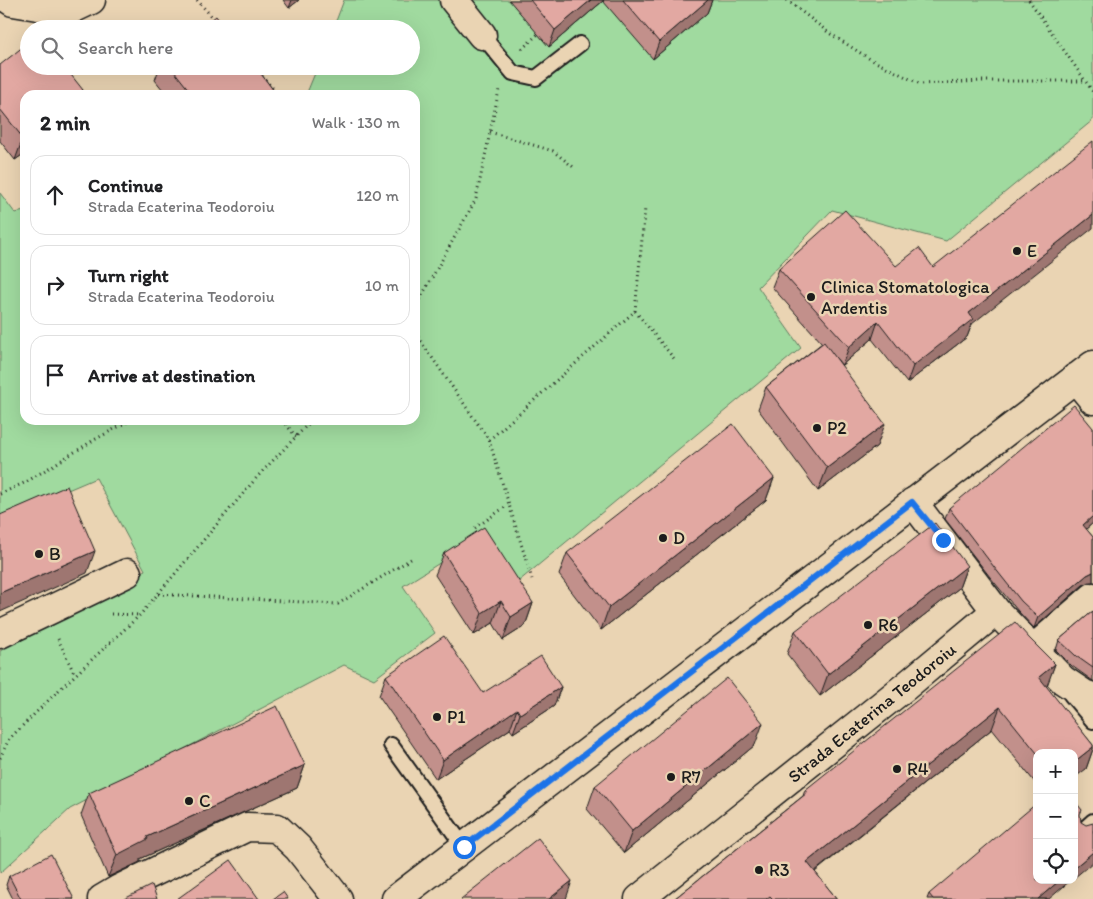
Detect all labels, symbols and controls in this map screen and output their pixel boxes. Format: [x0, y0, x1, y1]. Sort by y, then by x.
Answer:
search box [20, 20, 420, 75]
icon: search [38, 34, 66, 62]
text: Search here [78, 36, 173, 59]
text: 2 min [40, 110, 90, 135]
text: Walk · 130 m [312, 113, 400, 132]
text: Continue [88, 174, 163, 197]
icon: ahead [41, 181, 69, 209]
text: 120 m [356, 186, 399, 205]
text: Strada Ecaterina Teodoroiu [88, 197, 275, 216]
place label: E [1027, 240, 1037, 262]
marker: E [1011, 245, 1023, 257]
text: Turn right [88, 264, 169, 287]
icon: right [41, 271, 69, 299]
text: 10 m [365, 276, 399, 295]
place label: Clinica Stomatologica Ardentis [821, 276, 990, 319]
text: Strada Ecaterina Teodoroiu [88, 287, 275, 306]
marker: Clinica Stomatologica Ardentis [805, 291, 817, 303]
icon: arrive [41, 361, 69, 389]
text: Arrive at destination [88, 364, 255, 387]
place label: P2 [827, 417, 847, 439]
marker: P2 [811, 422, 823, 434]
place label: D [673, 527, 685, 549]
route end [932, 529, 955, 552]
marker: D [657, 532, 669, 544]
place label: B [49, 543, 61, 565]
marker: B [33, 548, 45, 560]
place label: R6 [878, 614, 898, 636]
marker: R6 [862, 619, 874, 631]
street label: Strada Ecaterina Teodoroiu [784, 638, 960, 788]
place label: P1 [447, 706, 466, 728]
marker: P1 [431, 711, 443, 723]
map controls [1033, 749, 1078, 884]
button: + [1033, 749, 1078, 794]
place label: R4 [907, 758, 929, 780]
marker: R4 [891, 763, 903, 775]
place label: R7 [681, 766, 701, 788]
marker: R7 [665, 771, 677, 783]
place label: C [199, 790, 211, 812]
button: − [1033, 794, 1078, 839]
marker: C [183, 795, 195, 807]
route start [453, 836, 476, 859]
button: locate [1033, 839, 1078, 884]
place label: R3 [769, 859, 790, 881]
marker: R3 [753, 864, 765, 876]

